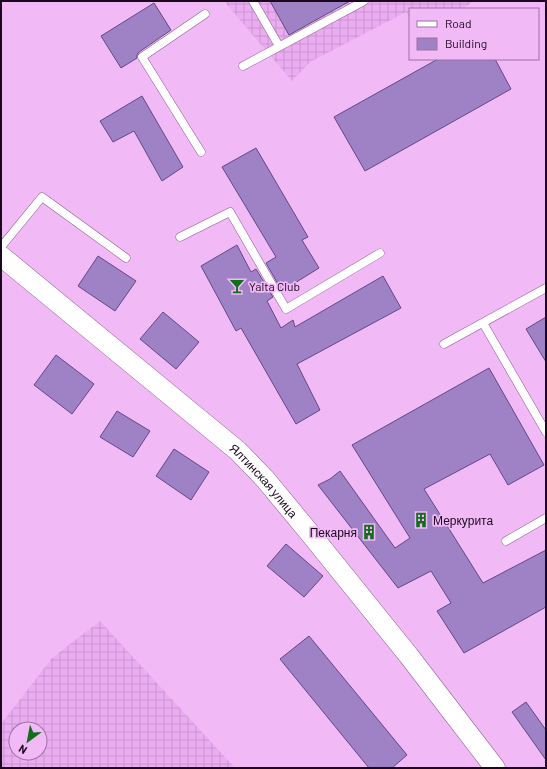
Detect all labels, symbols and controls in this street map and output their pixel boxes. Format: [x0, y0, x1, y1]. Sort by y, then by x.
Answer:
legend [409, 8, 539, 60]
text: Road [445, 16, 472, 30]
text: Building [445, 36, 487, 50]
bar icon: Yalta Club [228, 277, 246, 295]
place label: Yalta Club [249, 279, 300, 293]
street label: Ялтинская улица [227, 440, 301, 520]
building icon: Меркурита [412, 511, 430, 529]
place label: Меркурита [433, 513, 493, 528]
building icon: Пекарня [360, 523, 378, 541]
place label: Пекарня [310, 525, 357, 540]
north arrow [8, 721, 48, 761]
text: N [16, 742, 29, 757]

